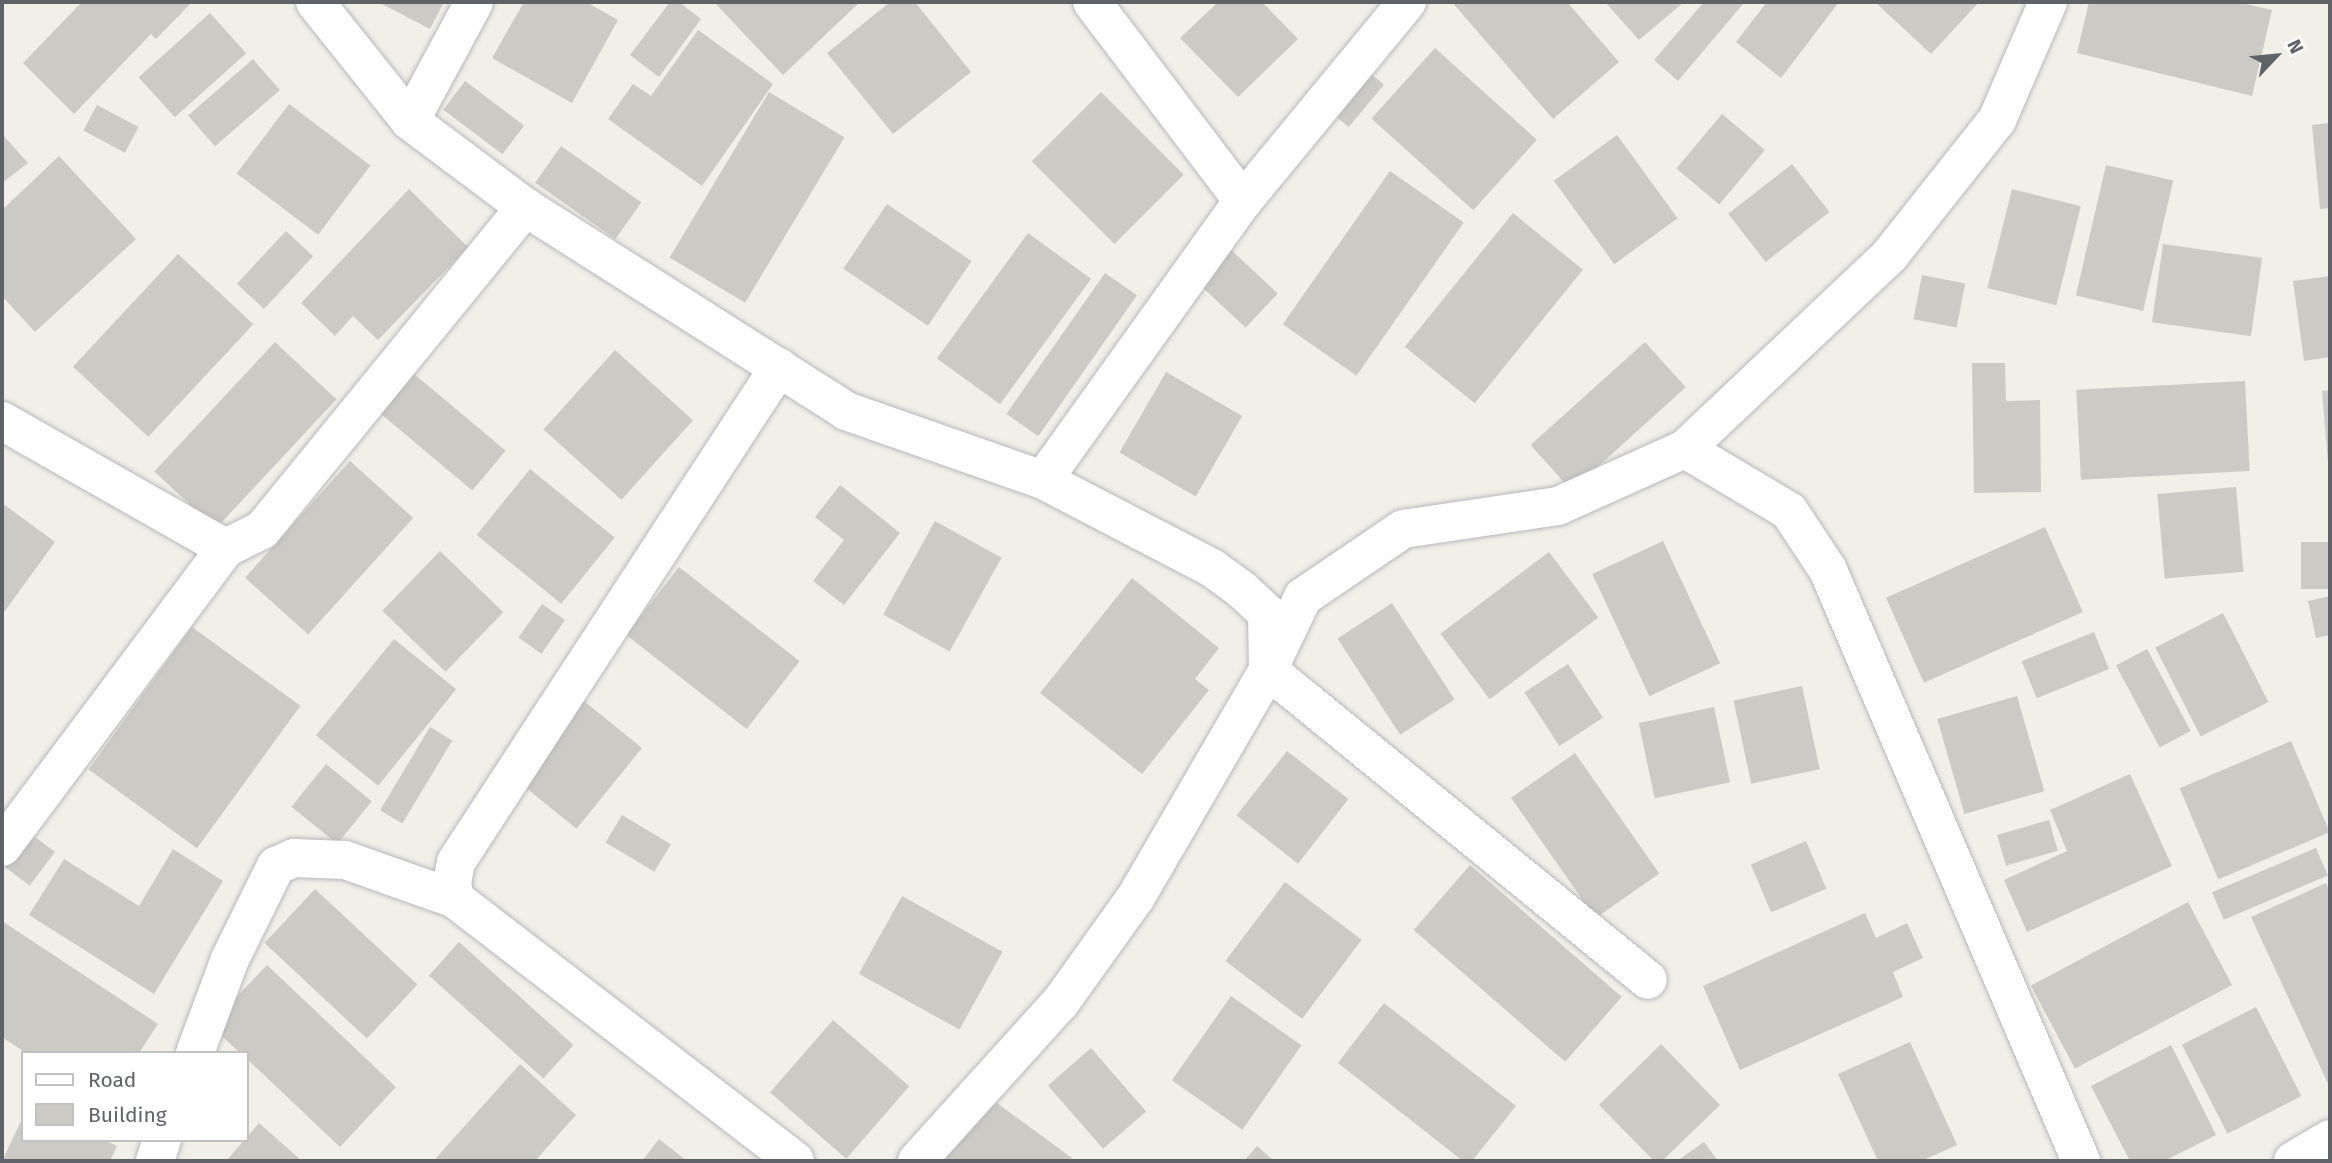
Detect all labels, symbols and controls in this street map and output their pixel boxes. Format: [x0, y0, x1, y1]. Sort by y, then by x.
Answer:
north arrow [2241, 21, 2311, 91]
text: N [2282, 36, 2308, 57]
legend [21, 1051, 248, 1142]
text: Road [88, 1067, 136, 1093]
text: Building [88, 1102, 167, 1128]

